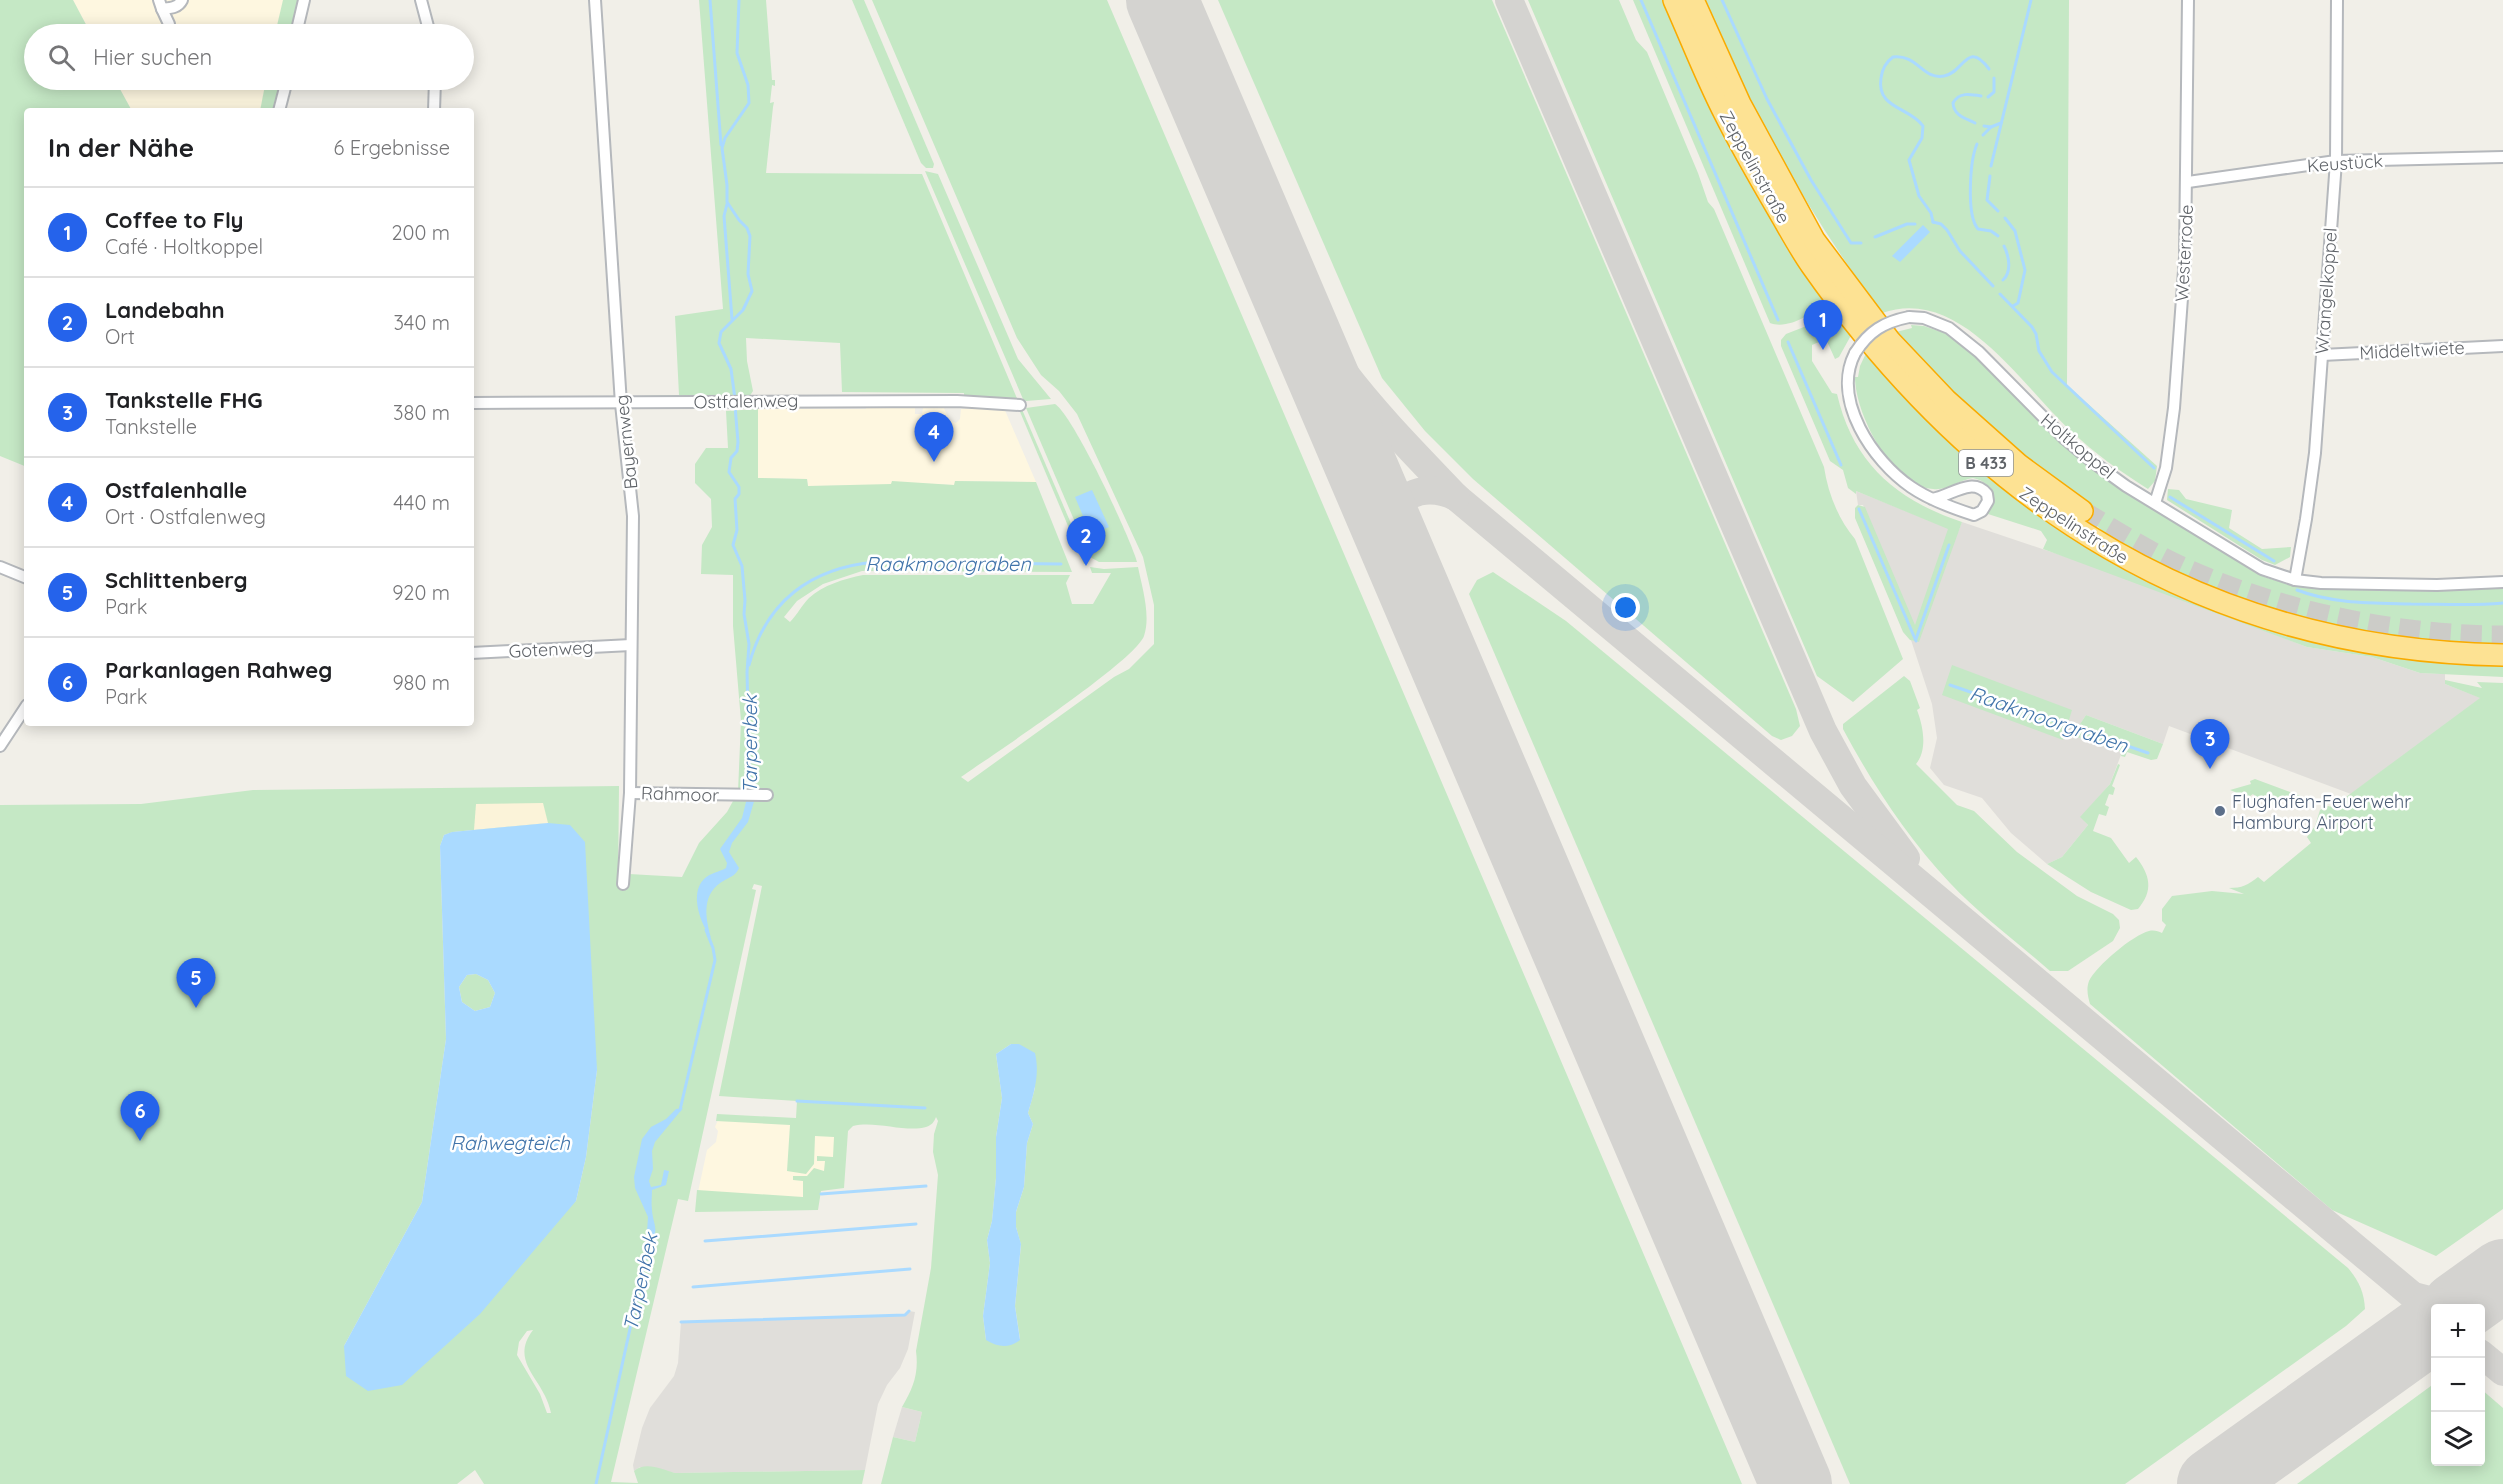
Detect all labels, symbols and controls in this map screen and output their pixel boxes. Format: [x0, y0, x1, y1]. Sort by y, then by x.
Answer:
search box [24, 24, 474, 90]
icon: search [45, 41, 78, 74]
text: Hier suchen [93, 43, 212, 71]
street label: Zeppelinstraße [1715, 107, 1795, 227]
text: In der Nähe [48, 131, 194, 164]
text: 6 Ergebnisse [334, 135, 450, 160]
street label: Keustück [2306, 149, 2384, 177]
street label: Westerrode [2170, 204, 2198, 302]
text: Coffee to Fly [105, 206, 244, 234]
text: 1 [64, 220, 71, 245]
text: 200 m [391, 220, 450, 245]
street label: Wrangelkoppel [2310, 227, 2342, 355]
text: Café · Holtkoppel [105, 234, 263, 259]
text: Landebahn [105, 296, 225, 324]
pin: 1 [1804, 300, 1842, 350]
text: 2 [62, 310, 73, 335]
text: 340 m [393, 310, 450, 335]
text: Ort [105, 324, 135, 349]
street label: Middeltwiete [2359, 336, 2465, 364]
text: Tankstelle FHG [105, 386, 263, 414]
street label: Ostfalenweg [693, 389, 799, 413]
street label: Bayernweg [610, 393, 642, 491]
text: 3 [62, 400, 73, 425]
text: 380 m [393, 400, 450, 425]
street label: Holtkoppel [2036, 408, 2120, 484]
pin: 4 [914, 412, 954, 462]
text: Tankstelle [105, 414, 197, 439]
road number: B 433 [1959, 450, 2013, 476]
text: Ostfalenhalle [105, 476, 247, 504]
street label: Zeppelinstraße [2015, 481, 2133, 569]
text: 4 [62, 490, 73, 515]
text: 440 m [393, 490, 450, 515]
text: Ort · Ostfalenweg [105, 504, 266, 529]
pin: 2 [1066, 516, 1106, 566]
water label: Raakmoorgraben [865, 551, 1031, 576]
text: Schlittenberg [105, 566, 248, 594]
text: 5 [62, 580, 73, 605]
text: 920 m [392, 580, 450, 605]
your location [1611, 593, 1640, 622]
text: Park [105, 594, 147, 619]
street label: Gotenweg [508, 635, 594, 663]
text: Parkanlagen Rahweg [105, 656, 332, 684]
text: 6 [62, 670, 73, 695]
text: 980 m [392, 670, 450, 695]
water label: Raakmoorgraben [1967, 680, 2132, 758]
text: Park [105, 684, 147, 709]
water label: Tarpenbek [737, 692, 762, 794]
pin: 3 [2190, 720, 2230, 769]
street label: Rahmoor [640, 781, 720, 807]
place label: Flughafen-Feuerwehr Hamburg Airport [2232, 790, 2411, 834]
marker: Flughafen-Feuerwehr Hamburg Airport [2213, 804, 2227, 818]
pin: 5 [176, 958, 216, 1008]
pin: 6 [120, 1092, 160, 1141]
water label: Rahwegteich [450, 1130, 570, 1155]
water label: Tarpenbek [617, 1229, 663, 1333]
map controls [2431, 1304, 2485, 1466]
button: + [2431, 1304, 2485, 1358]
button: − [2431, 1358, 2485, 1412]
button: layers [2431, 1412, 2485, 1466]

